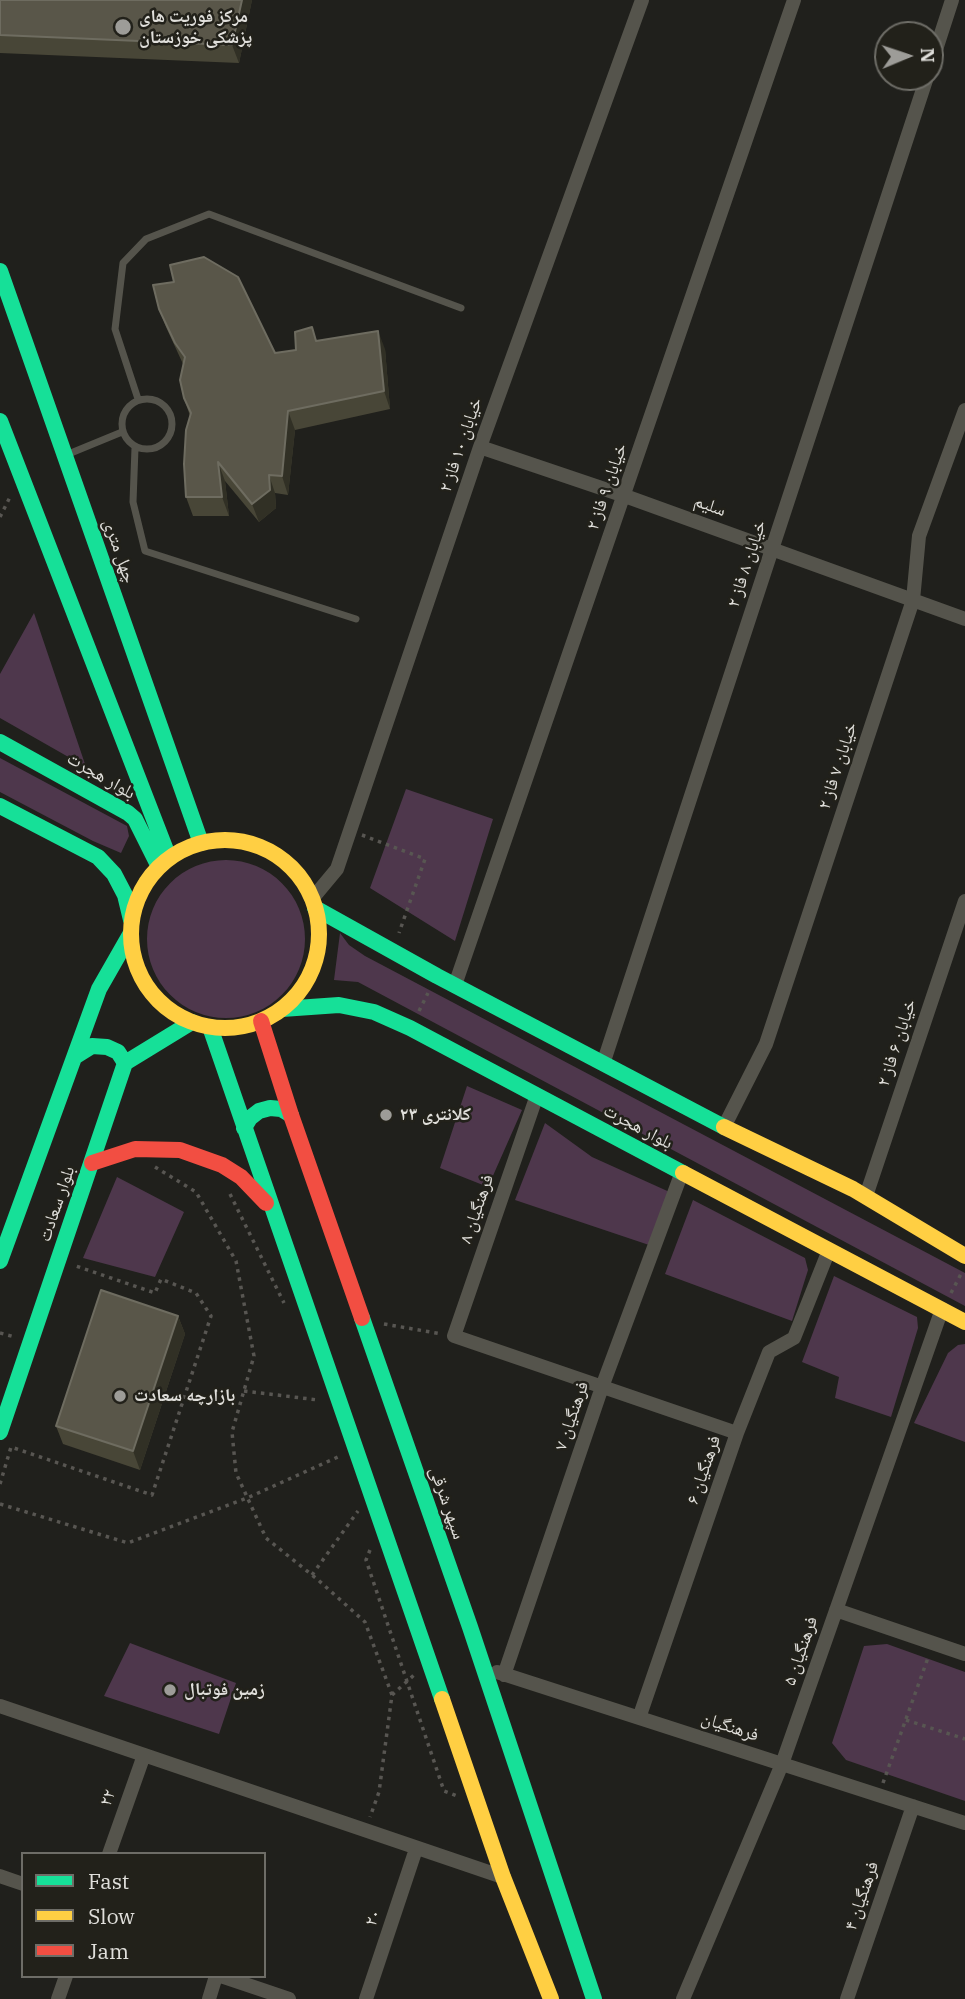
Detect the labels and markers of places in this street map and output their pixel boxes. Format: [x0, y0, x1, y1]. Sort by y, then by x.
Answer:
place label: مرکز فوریت های پزشکی خوزستان [139, 6, 252, 48]
marker: مرکز فوریت های پزشکی خوزستان [113, 17, 133, 37]
place label: کلانتری ۲۳ [400, 1104, 471, 1126]
marker: کلانتری ۲۳ [378, 1107, 394, 1123]
place label: بازارچه سعادت [134, 1385, 235, 1407]
marker: بازارچه سعادت [112, 1388, 128, 1404]
place label: زمین فوتبال [184, 1679, 265, 1701]
marker: زمین فوتبال [162, 1682, 178, 1698]

